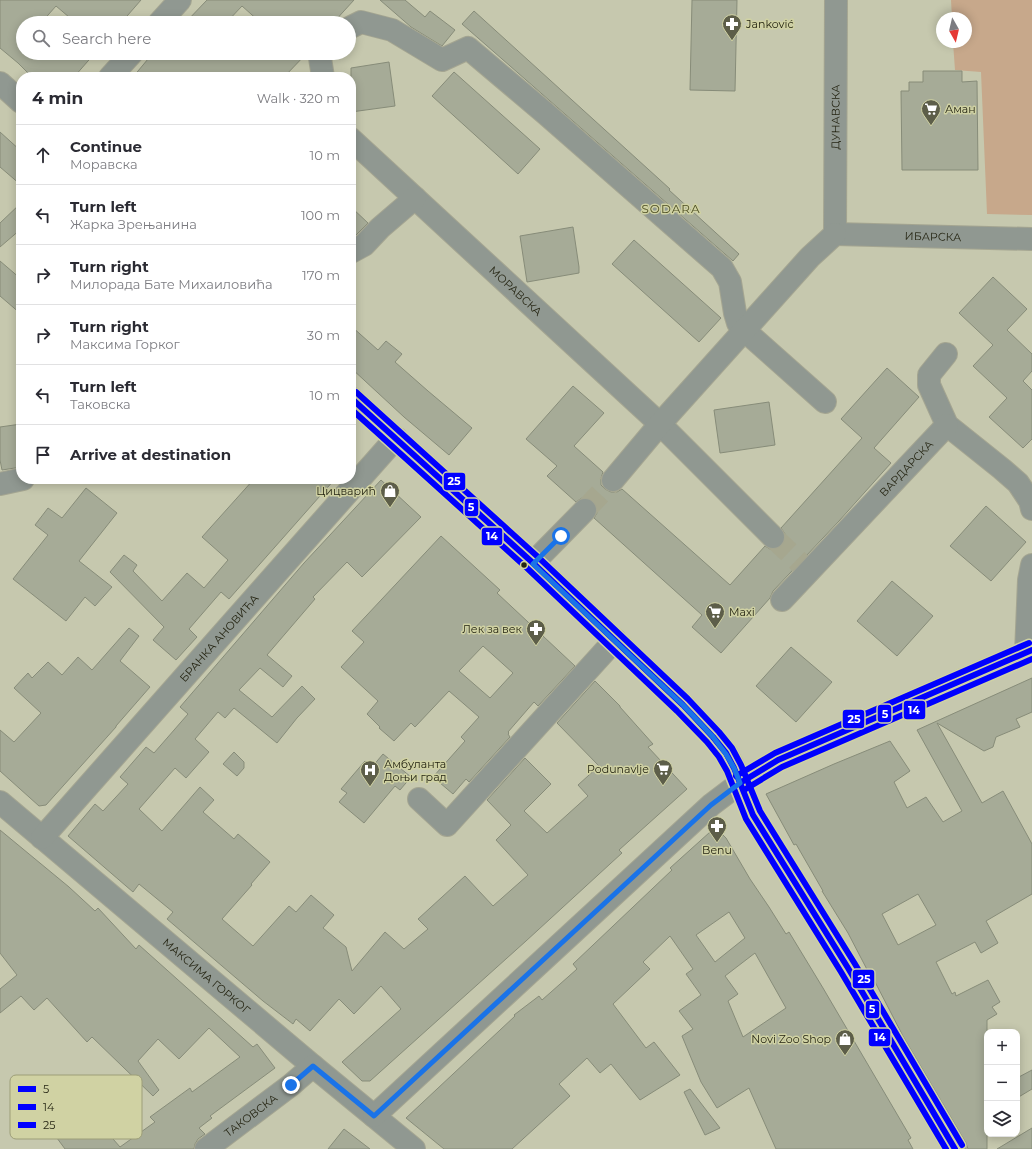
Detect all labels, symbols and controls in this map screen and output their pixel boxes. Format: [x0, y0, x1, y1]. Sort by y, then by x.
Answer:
north arrow [936, 12, 972, 48]
pharmacy icon: Janković [721, 13, 743, 41]
search box [16, 16, 356, 60]
place label: Janković [745, 17, 794, 31]
icon: search [30, 27, 52, 49]
text: Search here [62, 29, 151, 48]
street label: ДУНАВСКА [828, 84, 843, 150]
text: 4 min [32, 88, 83, 108]
text: Walk · 320 m [257, 90, 340, 106]
supermarket icon: Аман [920, 98, 942, 126]
place label: Аман [945, 102, 976, 116]
text: Continue [70, 137, 142, 156]
icon: ahead [32, 144, 54, 166]
text: 10 m [310, 147, 340, 163]
text: Моравска [70, 156, 137, 172]
text: Turn left [70, 197, 137, 216]
district label: SODARA [641, 201, 701, 216]
icon: left [32, 204, 54, 226]
text: 100 m [301, 207, 340, 223]
text: Жарка Зрењанина [70, 216, 197, 232]
street label: ИБАРСКА [905, 229, 962, 244]
text: Turn right [70, 257, 149, 276]
street label: МОРАВСКА [486, 263, 546, 319]
icon: right [32, 264, 54, 286]
text: 170 m [302, 267, 340, 283]
text: Милорада Бате Михаиловића [70, 276, 272, 292]
text: Turn right [70, 317, 149, 336]
icon: right [32, 324, 54, 346]
text: 30 m [307, 327, 340, 343]
text: Максима Горког [70, 336, 180, 352]
text: Turn left [70, 377, 137, 396]
icon: left [32, 384, 54, 406]
text: 10 m [310, 387, 340, 403]
text: Таковска [70, 396, 131, 412]
street label: ВАРДАРСКА [876, 437, 937, 499]
icon: arrive [32, 444, 54, 466]
text: Arrive at destination [70, 445, 231, 464]
line badge: 25 [443, 472, 466, 491]
text: 25 [447, 474, 461, 488]
shop icon: Цицварић [379, 480, 401, 508]
place label: Цицварић [316, 484, 376, 498]
line badge: 5 [464, 498, 479, 517]
text: 5 [468, 500, 475, 514]
line badge: 14 [481, 527, 503, 546]
route start [552, 527, 570, 545]
text: 14 [486, 529, 498, 543]
unlabelled marker [519, 560, 529, 570]
street label: БРАНКА АНОВИЋА [177, 591, 262, 685]
supermarket icon: Maxi [704, 601, 726, 629]
place label: Maxi [729, 605, 755, 619]
pharmacy icon: Лек за век [525, 618, 547, 646]
place label: Лек за век [462, 622, 523, 636]
line badge: 14 [903, 700, 926, 720]
text: 14 [908, 703, 920, 717]
line badge: 5 [877, 704, 892, 723]
text: 5 [882, 707, 889, 721]
line badge: 25 [842, 709, 865, 729]
text: 25 [847, 712, 861, 726]
place label: Амбуланта Доњи град [384, 757, 447, 784]
supermarket icon: Podunavlje [652, 758, 674, 786]
hospital icon: Амбуланта Доњи град [359, 759, 381, 787]
place label: Podunavlje [587, 762, 649, 776]
pharmacy icon: Benu [706, 815, 728, 843]
place label: Benu [702, 843, 732, 857]
street label: МАКСИМА ГОРКОГ [160, 935, 254, 1017]
line badge: 25 [852, 969, 875, 989]
text: 25 [857, 972, 871, 986]
line badge: 5 [865, 1000, 880, 1019]
text: 5 [869, 1002, 876, 1016]
shop icon: Novi Zoo Shop [834, 1028, 856, 1056]
line badge: 14 [868, 1028, 891, 1047]
map controls [984, 1029, 1020, 1137]
button: + [984, 1029, 1020, 1065]
text: 14 [874, 1030, 886, 1044]
place label: Novi Zoo Shop [751, 1032, 831, 1046]
button: − [984, 1065, 1020, 1101]
legend [10, 1075, 142, 1139]
route end [282, 1076, 300, 1094]
text: 5 [43, 1082, 49, 1096]
street label: ТАКОВСКА [221, 1090, 281, 1140]
text: 14 [43, 1100, 55, 1114]
button: layers [984, 1101, 1020, 1137]
text: 25 [43, 1118, 55, 1132]

